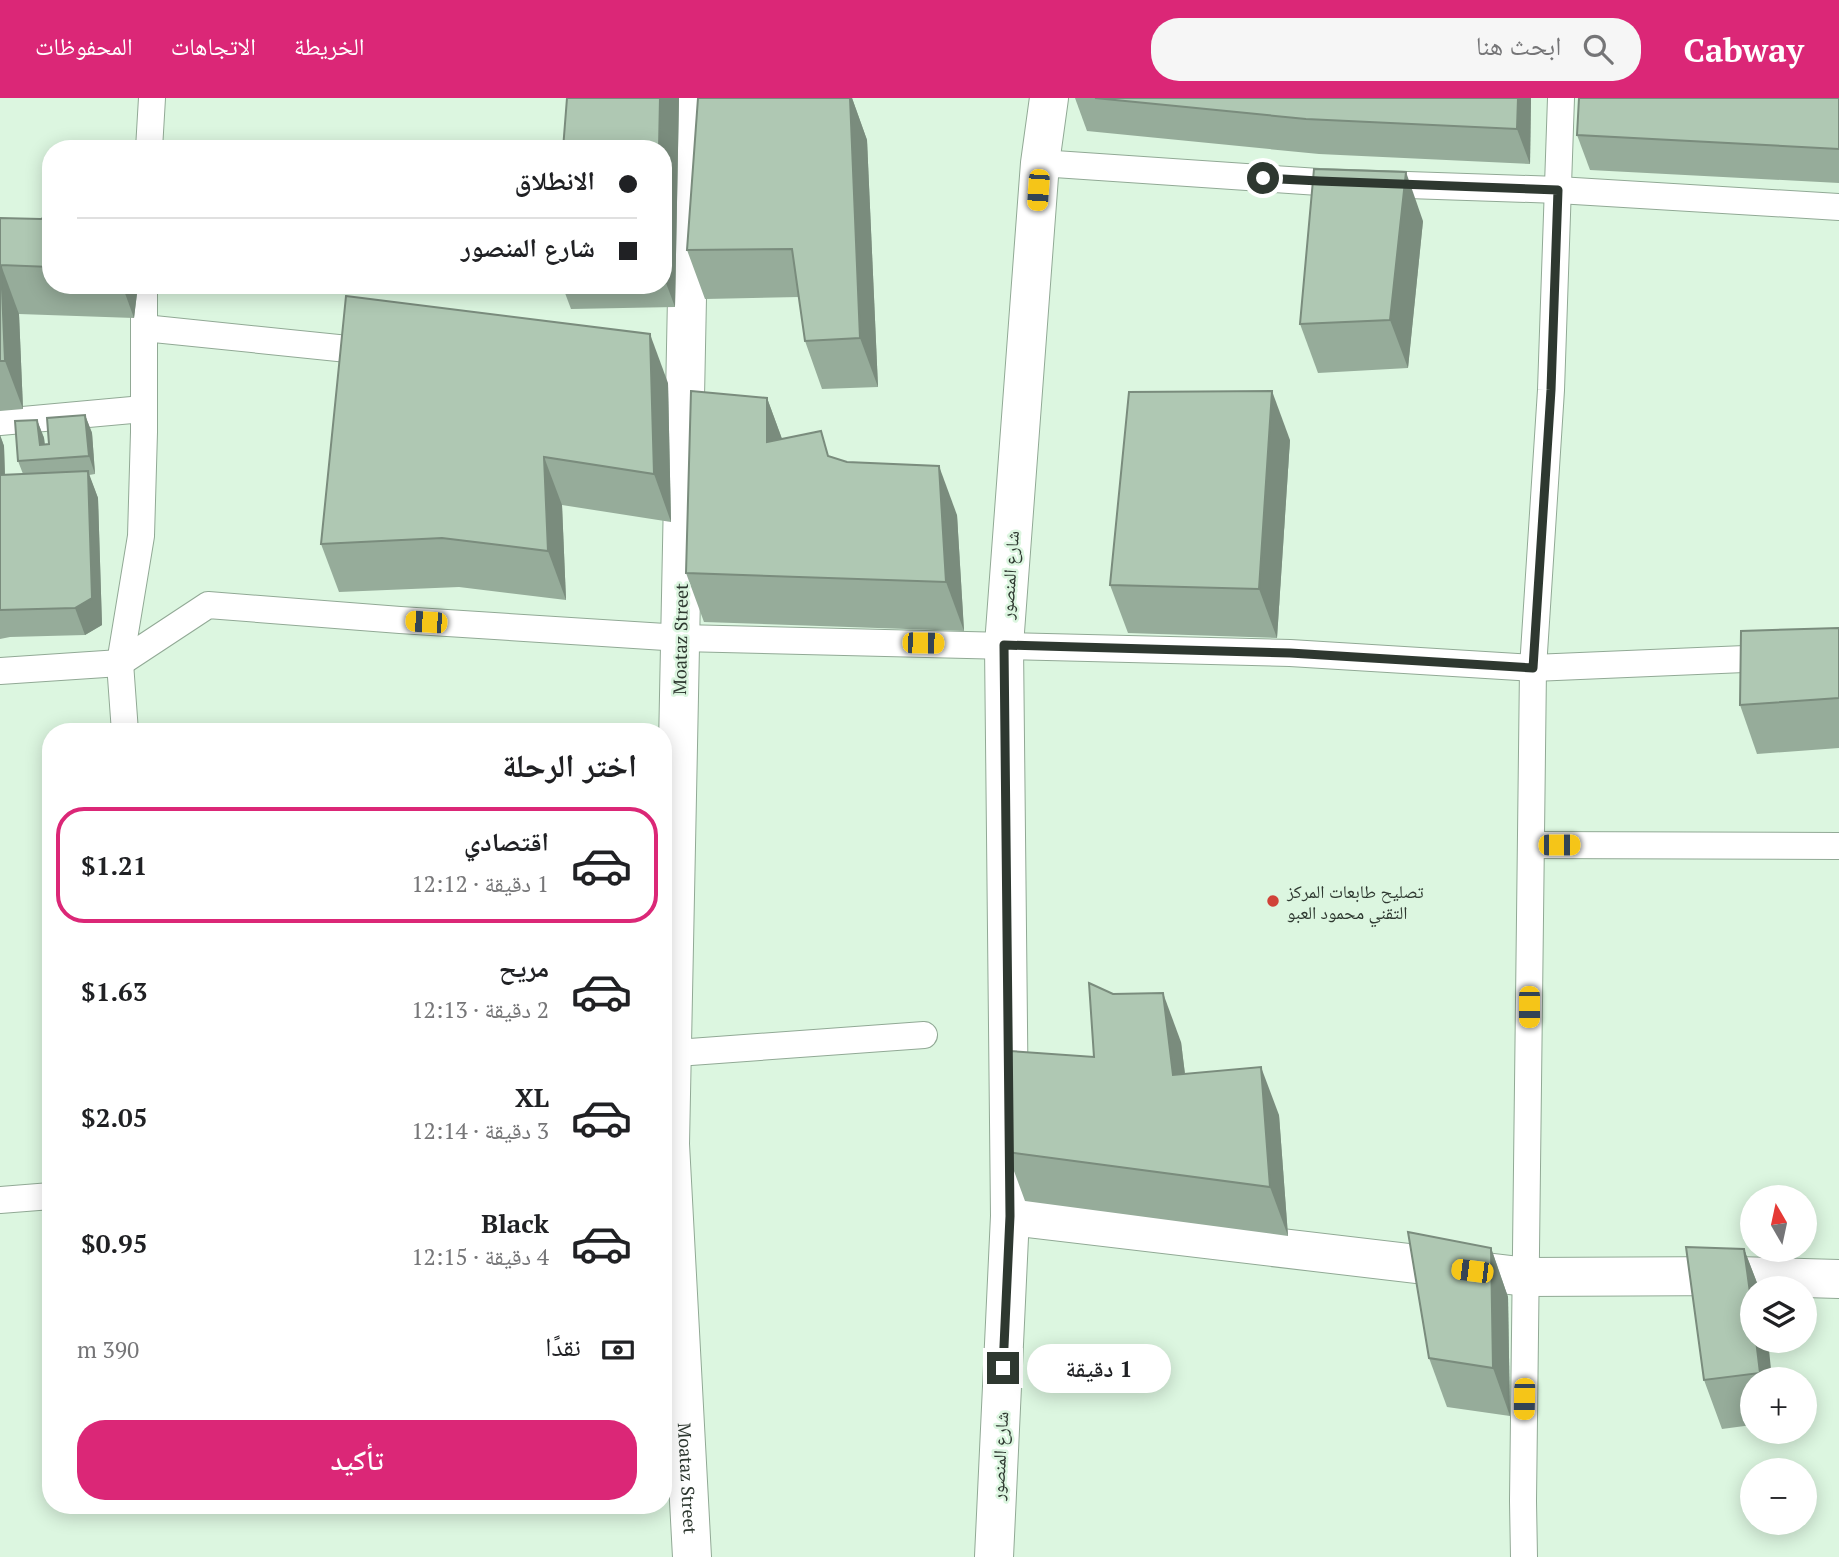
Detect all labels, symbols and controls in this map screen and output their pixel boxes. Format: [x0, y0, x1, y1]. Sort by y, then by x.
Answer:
search box [1151, 18, 1641, 81]
text: ابحث هنا [1476, 28, 1561, 62]
text: Cabway [1683, 28, 1804, 71]
text: المحفوظات [35, 30, 133, 62]
text: الاتجاهات [171, 30, 256, 62]
text: الخريطة [294, 30, 365, 62]
icon: search [1579, 30, 1617, 68]
route start [1247, 162, 1279, 194]
text: الانطلاق [515, 163, 595, 197]
car [1027, 168, 1050, 212]
text: شارع المنصور [461, 230, 595, 264]
street label: شارع المنصور [994, 530, 1024, 621]
street label: Moataz Street [667, 583, 693, 695]
car [405, 610, 448, 634]
car [902, 632, 945, 654]
text: اختر الرحلة [502, 744, 637, 786]
text: اقتصادي [464, 824, 549, 858]
icon: car [570, 834, 633, 897]
car [1539, 835, 1581, 856]
text: $1.21 [81, 848, 147, 882]
text: 1 دقيقة · 12:12 [411, 868, 549, 899]
place label: تصليح طابعات المركز التقني محمود العبو [1286, 879, 1424, 928]
marker: تصليح طابعات المركز التقني محمود العبو [1265, 893, 1281, 909]
text: مريح [499, 950, 549, 984]
icon: car [570, 960, 633, 1023]
text: $1.63 [81, 974, 147, 1008]
car [1519, 986, 1540, 1028]
text: 2 دقيقة · 12:13 [411, 994, 549, 1025]
text: XL [515, 1080, 549, 1114]
icon: car [570, 1086, 633, 1149]
text: $2.05 [81, 1100, 147, 1134]
text: 3 دقيقة · 12:14 [411, 1115, 549, 1146]
north arrow [1740, 1185, 1816, 1262]
map controls [1740, 1185, 1817, 1535]
text: Black [481, 1206, 549, 1240]
icon: car [570, 1212, 633, 1275]
text: $0.95 [81, 1226, 147, 1260]
text: 4 دقيقة · 12:15 [411, 1241, 549, 1272]
car [1450, 1258, 1495, 1284]
button: layers [1740, 1276, 1817, 1353]
text: نقدًا [545, 1329, 581, 1363]
icon: cash [599, 1331, 637, 1369]
text: 390 m [77, 1334, 139, 1365]
callout: 1 دقيقة [1028, 1344, 1171, 1392]
route end [987, 1352, 1019, 1384]
text: 1 دقيقة [1065, 1353, 1133, 1384]
button: + [1740, 1367, 1817, 1444]
car [1514, 1378, 1535, 1420]
street label: شارع المنصور [985, 1411, 1013, 1502]
button: تأكيد [77, 1420, 637, 1500]
street label: Moataz Street [673, 1422, 703, 1535]
button: − [1740, 1458, 1817, 1535]

